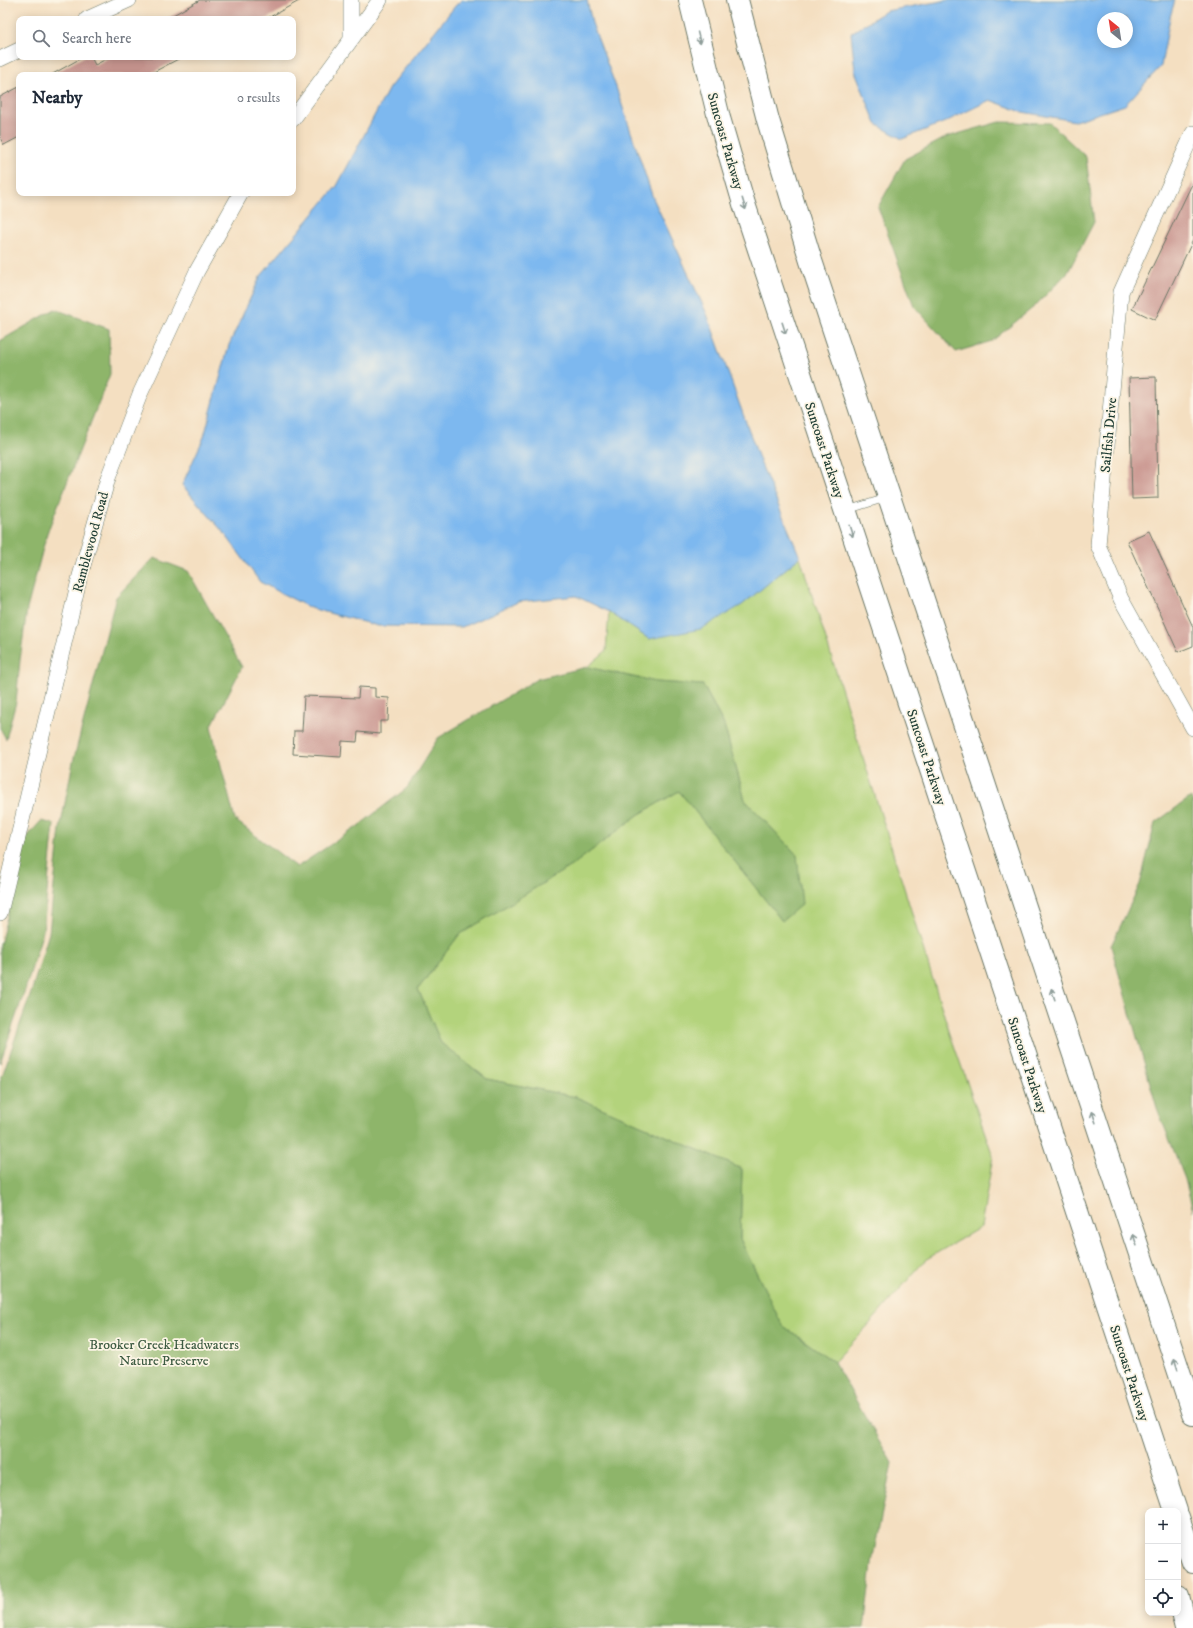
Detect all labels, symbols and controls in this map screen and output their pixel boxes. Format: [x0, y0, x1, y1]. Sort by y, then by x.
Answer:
north arrow [1097, 12, 1133, 48]
search box [16, 16, 296, 60]
icon: search [30, 27, 52, 49]
text: Search here [62, 29, 131, 48]
one-way arrow [695, 31, 703, 44]
text: Nearby [32, 87, 82, 109]
text: 0 results [237, 90, 280, 106]
street label: Suncoast Parkway [703, 91, 748, 192]
one-way arrow [741, 197, 748, 210]
one-way arrow [781, 321, 789, 333]
street label: Sailfish Drive [1097, 397, 1121, 473]
street label: Suncoast Parkway [800, 400, 848, 501]
street label: Ramblewood Road [69, 490, 113, 595]
one-way arrow [848, 524, 855, 537]
street label: Suncoast Parkway [902, 707, 950, 808]
one-way arrow [1049, 987, 1056, 1000]
street label: Suncoast Parkway [1003, 1015, 1051, 1116]
one-way arrow [1090, 1111, 1097, 1124]
one-way arrow [1131, 1234, 1138, 1247]
street label: Suncoast Parkway [1105, 1323, 1153, 1424]
park label: Brooker Creek Headwaters Nature Preserve [89, 1336, 239, 1370]
one-way arrow [1172, 1357, 1179, 1370]
map controls [1145, 1508, 1181, 1616]
button: + [1145, 1508, 1181, 1544]
button: − [1145, 1544, 1181, 1580]
button: locate [1145, 1580, 1181, 1616]

